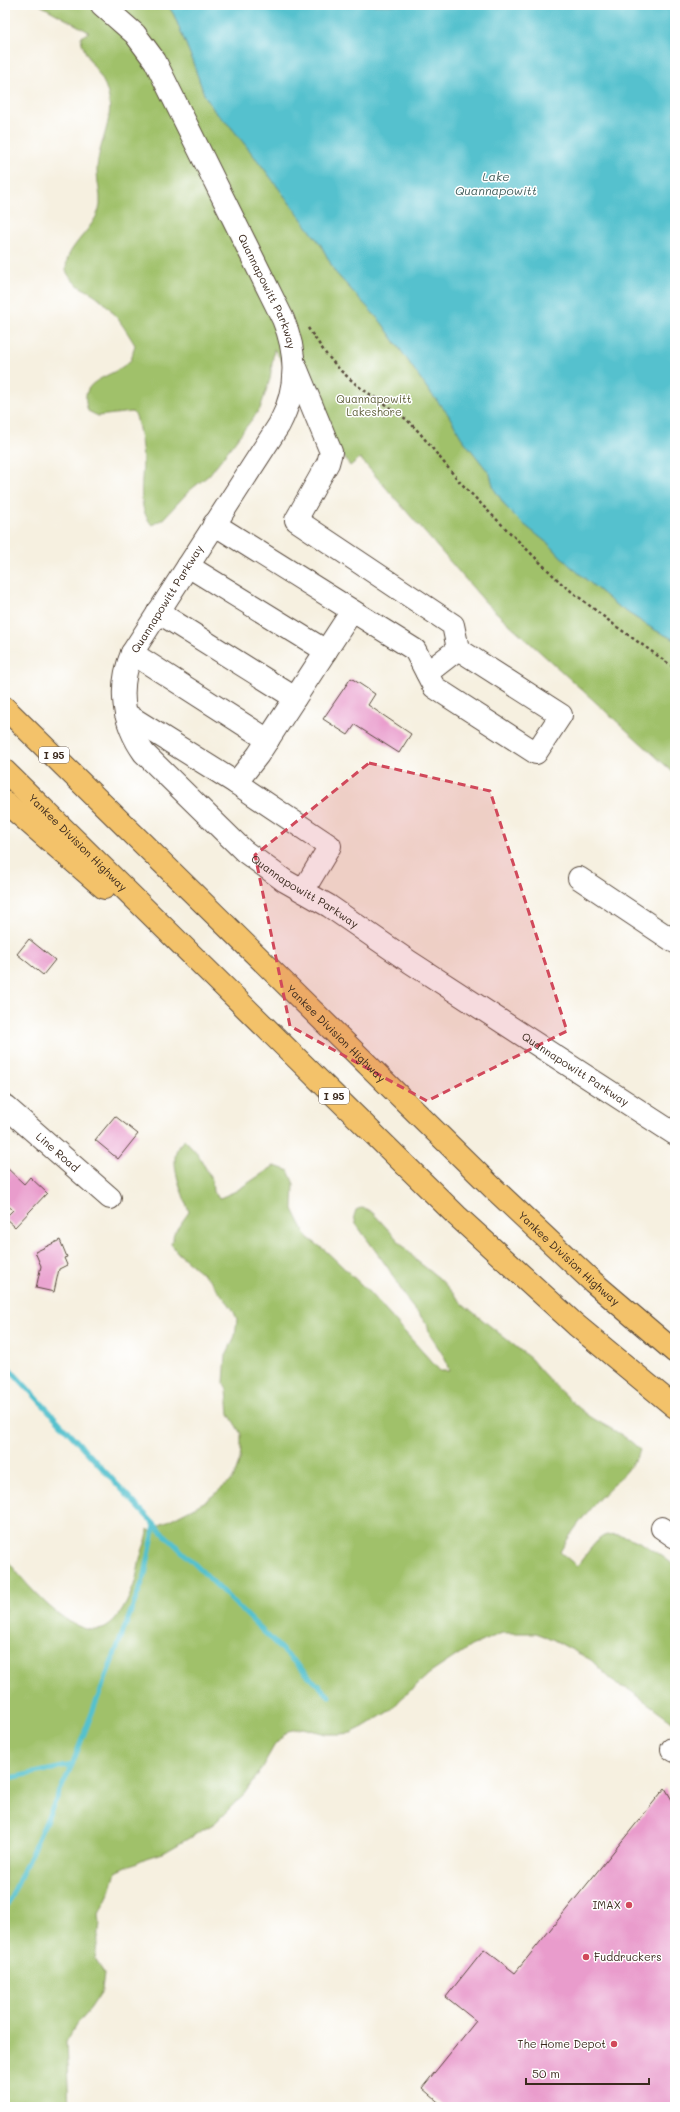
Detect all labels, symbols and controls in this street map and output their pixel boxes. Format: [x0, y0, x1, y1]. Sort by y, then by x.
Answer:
water label: Lake Quannapowitt [455, 168, 537, 198]
street label: Quannapowitt Parkway [235, 231, 300, 350]
park label: Quannapowitt Lakeshore [336, 391, 412, 419]
street label: Quannapowitt Parkway [127, 542, 206, 656]
road number: I 95 [39, 747, 69, 763]
street label: Yankee Division Highway [25, 790, 131, 894]
street label: Quannapowitt Parkway [248, 851, 362, 931]
street label: Yankee Division Highway [283, 981, 389, 1085]
street label: Quannapowitt Parkway [519, 1029, 632, 1109]
road number: I 95 [319, 1088, 349, 1104]
street label: Line Road [33, 1129, 83, 1175]
street label: Yankee Division Highway [515, 1207, 623, 1309]
place label: IMAX [592, 1897, 621, 1912]
marker: IMAX [624, 1900, 634, 1910]
place label: Fuddruckers [594, 1949, 662, 1964]
marker: Fuddruckers [581, 1952, 591, 1962]
place label: The Home Depot [517, 2036, 606, 2051]
marker: The Home Depot [609, 2039, 619, 2049]
scale bar [526, 2060, 649, 2086]
text: 50 m [532, 2065, 560, 2081]

